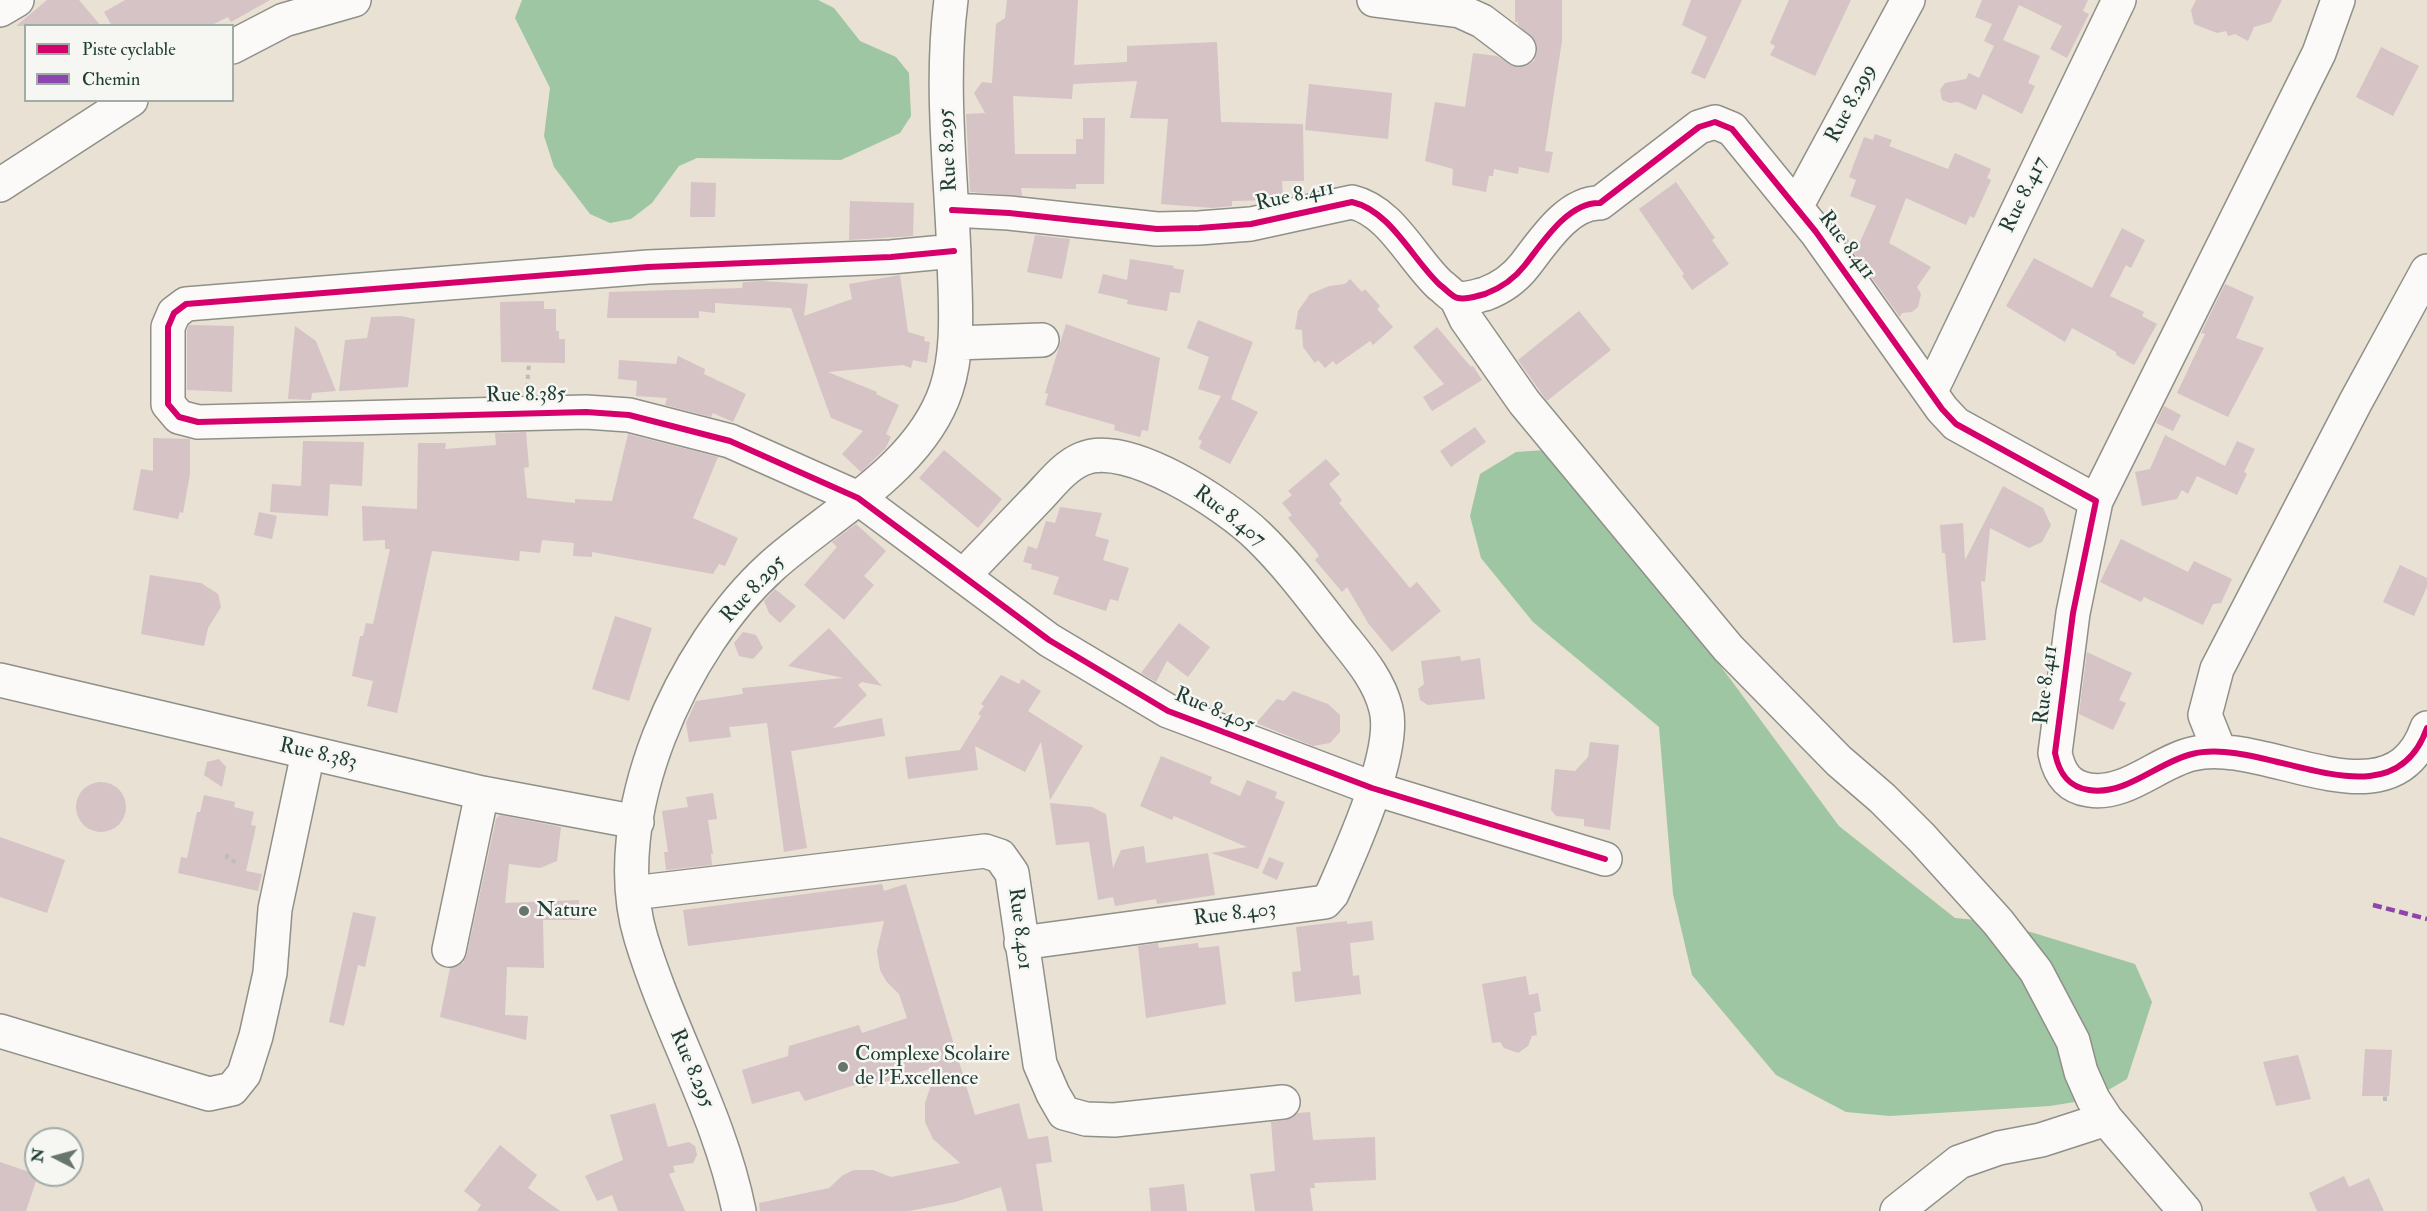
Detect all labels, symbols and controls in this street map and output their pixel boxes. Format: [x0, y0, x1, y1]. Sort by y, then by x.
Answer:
legend [24, 24, 234, 102]
text: Piste cyclable [82, 38, 176, 61]
street label: Rue 8.299 [1821, 61, 1883, 147]
text: Chemin [82, 68, 140, 91]
street label: Rue 8.295 [934, 108, 964, 192]
street label: Rue 8.417 [1996, 153, 2054, 237]
street label: Rue 8.411 [1254, 176, 1336, 218]
street label: Rue 8.411 [1812, 207, 1880, 285]
street label: Rue 8.385 [486, 383, 566, 409]
street label: Rue 8.407 [1188, 481, 1270, 553]
street label: Rue 8.295 [716, 551, 792, 629]
street label: Rue 8.411 [2030, 644, 2064, 726]
street label: Rue 8.405 [1170, 683, 1258, 739]
street label: Rue 8.383 [277, 734, 359, 776]
street label: Rue 8.401 [1001, 886, 1037, 972]
street label: Rue 8.403 [1192, 897, 1278, 933]
place label: Nature [536, 898, 597, 924]
marker: Nature [517, 904, 531, 918]
street label: Rue 8.295 [663, 1026, 719, 1112]
place label: Complexe Scolaire de l'Excellence [855, 1042, 1010, 1092]
marker: Complexe Scolaire de l'Excellence [836, 1060, 850, 1074]
north arrow [24, 1127, 84, 1187]
text: N [27, 1147, 49, 1164]

